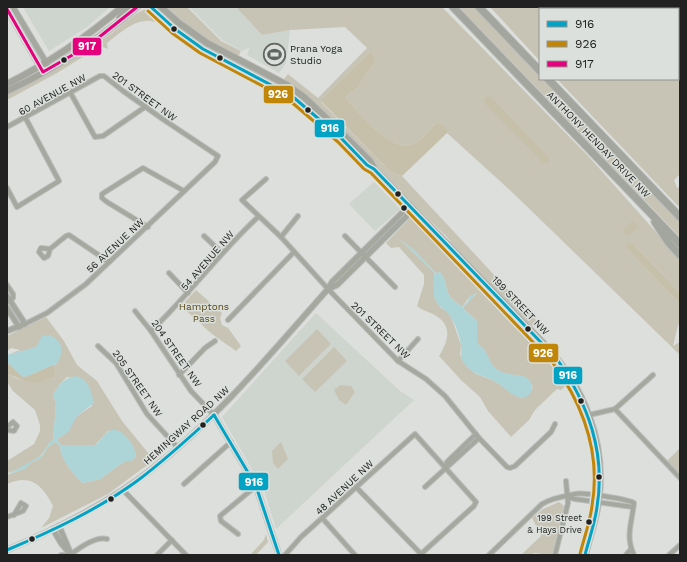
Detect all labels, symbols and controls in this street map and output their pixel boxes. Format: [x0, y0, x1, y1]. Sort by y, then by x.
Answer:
legend [539, 8, 679, 80]
text: 916 [575, 17, 594, 31]
unlabelled marker [169, 24, 179, 34]
line badge: 917 [72, 37, 102, 56]
text: 926 [575, 37, 597, 51]
text: 917 [78, 40, 96, 53]
sports icon: Prana Yoga Studio [261, 41, 287, 67]
place label: Prana Yoga Studio [290, 43, 343, 66]
unlabelled marker [215, 53, 225, 63]
unlabelled marker [59, 55, 69, 65]
text: 917 [575, 57, 594, 71]
street label: 201 STREET NW [110, 69, 179, 124]
street label: 60 AVENUE NW [17, 71, 88, 118]
line badge: 926 [263, 85, 294, 104]
text: 926 [268, 88, 288, 101]
street label: ANTHONY HENDAY DRIVE NW [545, 89, 653, 200]
unlabelled marker [303, 105, 313, 115]
line badge: 916 [314, 119, 345, 138]
text: 916 [321, 122, 339, 135]
unlabelled marker [393, 189, 403, 199]
unlabelled marker [399, 203, 409, 213]
street label: 56 AVENUE NW [84, 216, 147, 275]
street label: 54 AVENUE NW [179, 228, 236, 292]
street label: 199 STREET NW [490, 274, 552, 337]
street label: 201 STREET NW [349, 300, 412, 361]
park label: Hamptons Pass [179, 301, 229, 324]
street label: 204 STREET NW [149, 318, 204, 389]
unlabelled marker [523, 324, 533, 334]
line badge: 926 [528, 343, 559, 363]
text: 926 [533, 347, 553, 360]
street label: 205 STREET NW [110, 348, 165, 419]
line badge: 916 [553, 366, 583, 385]
text: 916 [559, 369, 577, 382]
street label: HEMINGWAY ROAD NW [141, 384, 232, 467]
unlabelled marker [576, 396, 586, 406]
unlabelled marker [198, 420, 208, 430]
street label: 48 AVENUE NW [313, 457, 376, 517]
line badge: 916 [238, 472, 269, 491]
unlabelled marker [594, 472, 604, 482]
text: 916 [245, 476, 263, 489]
unlabelled marker [106, 494, 116, 504]
place label: 199 Street & Hays Drive [527, 513, 582, 535]
marker: 199 Street & Hays Drive [584, 517, 594, 527]
unlabelled marker [27, 534, 37, 544]

